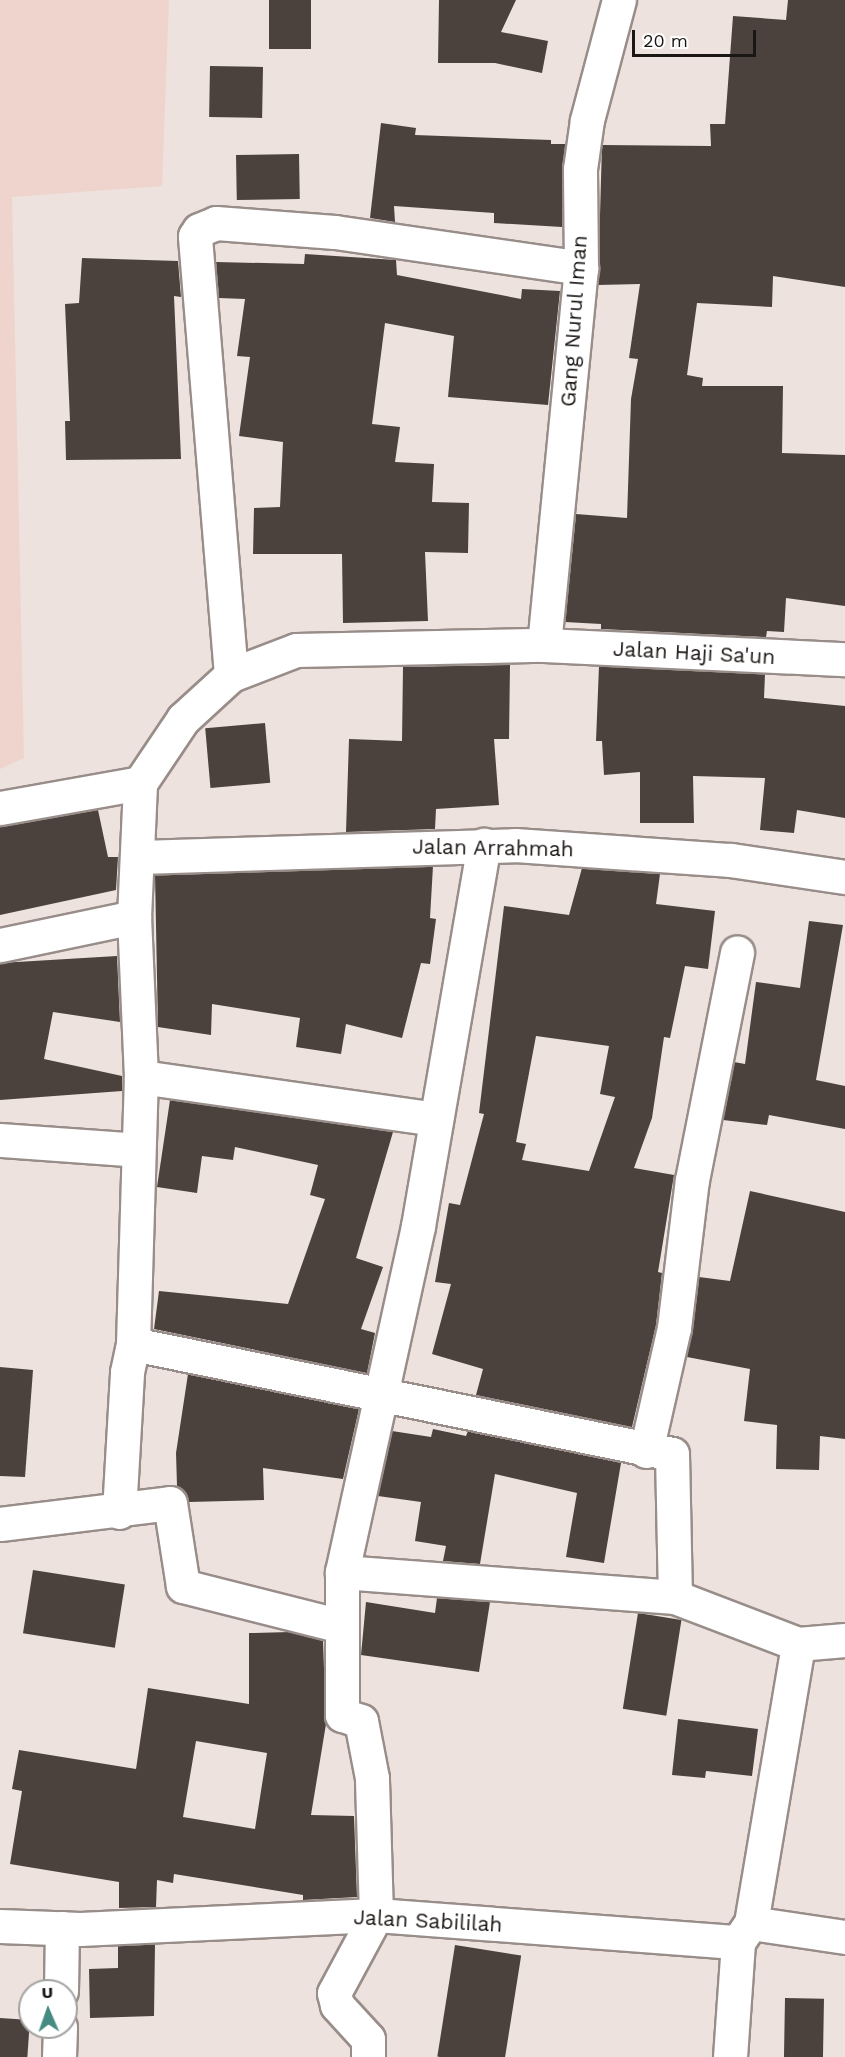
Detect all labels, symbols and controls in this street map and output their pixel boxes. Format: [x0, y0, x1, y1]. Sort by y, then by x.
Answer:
scale bar [635, 18, 760, 56]
text: 20 m [643, 30, 688, 51]
street label: Gang Nurul Iman [555, 234, 593, 408]
street label: Jalan Haji Sa'un [612, 636, 776, 670]
street label: Jalan Arrahmah [412, 834, 574, 862]
street label: Jalan Sabililah [353, 1905, 503, 1937]
north arrow [18, 1979, 78, 2039]
text: U [41, 1983, 53, 2002]

